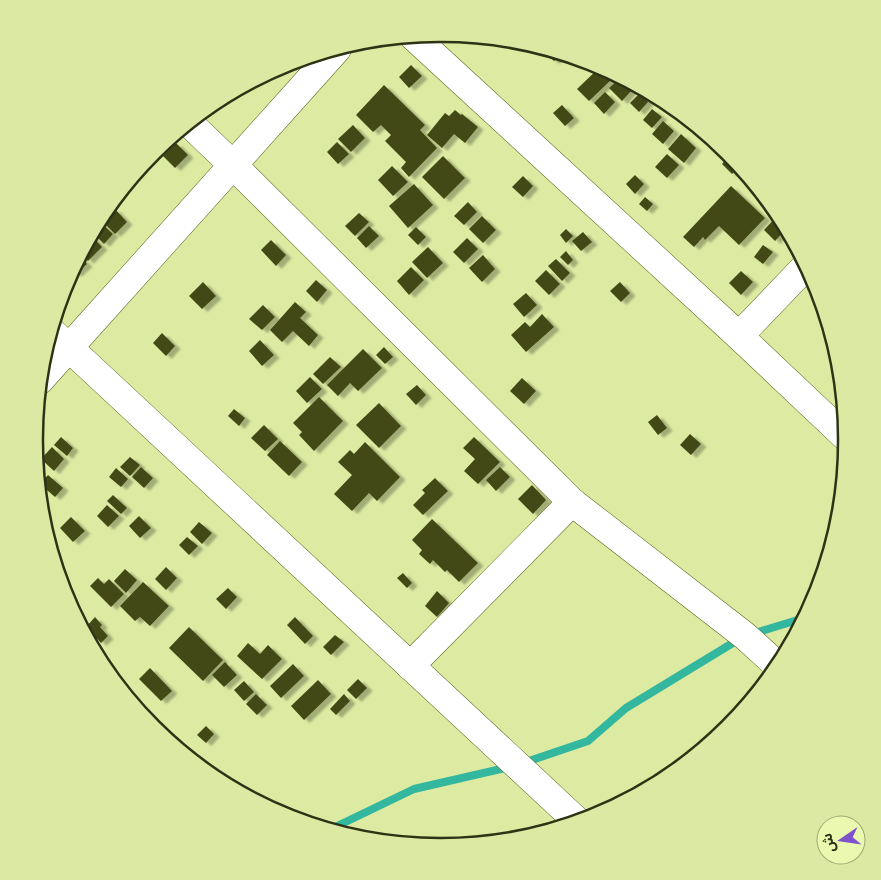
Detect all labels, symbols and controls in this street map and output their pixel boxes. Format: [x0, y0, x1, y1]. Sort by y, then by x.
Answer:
north arrow [816, 815, 866, 865]
text: ش [818, 832, 838, 854]

